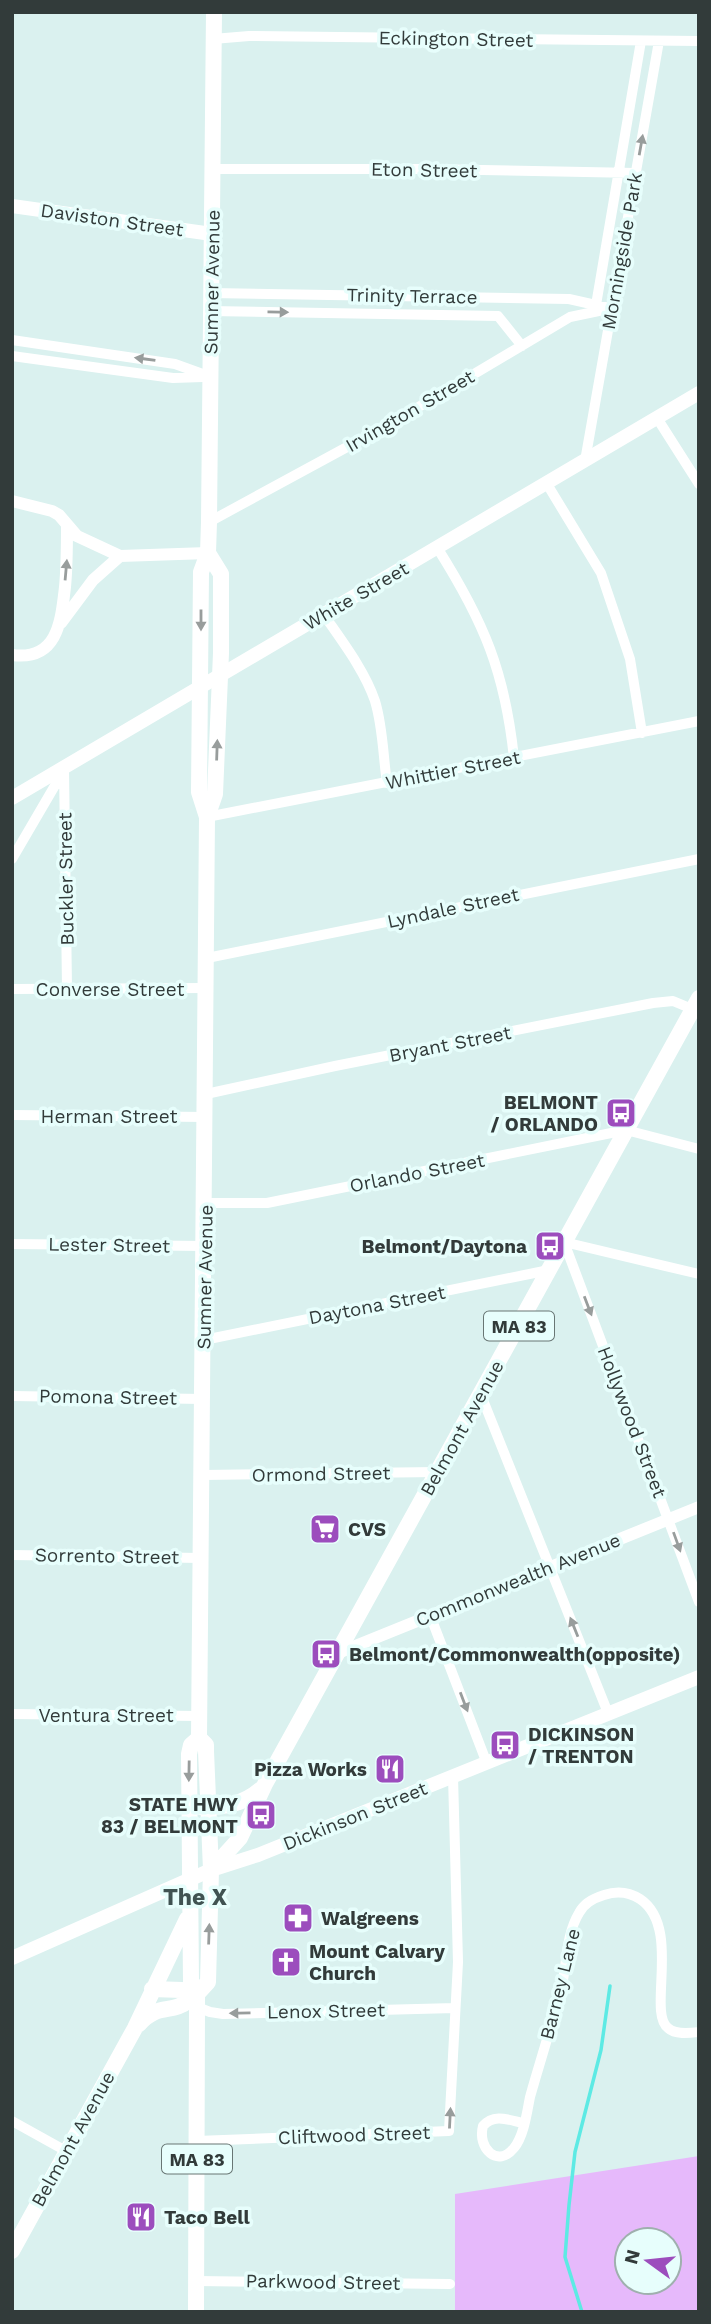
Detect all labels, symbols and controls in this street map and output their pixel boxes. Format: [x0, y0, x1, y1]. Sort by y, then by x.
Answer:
street label: Eckington Street [378, 26, 534, 52]
one-way arrow [636, 134, 647, 156]
street label: Eton Street [371, 158, 477, 182]
street label: Morningside Park [597, 170, 647, 331]
street label: Daviston Street [39, 199, 185, 241]
street label: Sumner Avenue [199, 209, 225, 355]
street label: Trinity Terrace [346, 283, 478, 309]
one-way arrow [267, 306, 289, 317]
one-way arrow [134, 354, 156, 365]
street label: Irvington Street [342, 365, 479, 457]
street label: White Street [299, 557, 413, 635]
one-way arrow [61, 559, 72, 581]
one-way arrow [195, 609, 207, 631]
one-way arrow [211, 739, 222, 761]
street label: Whittier Street [384, 746, 522, 794]
street label: Buckler Street [53, 812, 79, 946]
street label: Lyndale Street [385, 883, 521, 933]
street label: Converse Street [36, 978, 184, 1001]
street label: Bryant Street [387, 1021, 513, 1067]
place label: BELMONT / ORLANDO [491, 1091, 598, 1136]
bus stop icon: BELMONT / ORLANDO [604, 1096, 638, 1130]
street label: Herman Street [41, 1105, 177, 1128]
street label: Orlando Street [347, 1149, 487, 1197]
street label: Sumner Avenue [192, 1204, 218, 1350]
bus stop icon: Belmont/Daytona [533, 1229, 567, 1263]
street label: Lester Street [48, 1232, 170, 1258]
place label: Belmont/Daytona [361, 1235, 527, 1258]
street label: Daytona Street [307, 1280, 447, 1330]
one-way arrow [583, 1296, 594, 1317]
road number: MA 83 [484, 1311, 554, 1340]
street label: Hollywood Street [593, 1343, 671, 1501]
street label: Belmont Avenue [415, 1356, 509, 1500]
street label: Pomona Street [39, 1384, 177, 1410]
street label: Ormond Street [251, 1461, 391, 1487]
supermarket icon: CVS [308, 1512, 342, 1546]
place label: CVS [348, 1518, 386, 1541]
street label: Commonwealth Avenue [412, 1528, 624, 1632]
one-way arrow [672, 1532, 683, 1553]
street label: Sorrento Street [35, 1543, 179, 1569]
one-way arrow [568, 1616, 579, 1637]
bus stop icon: Belmont/Commonwealth(opposite) [309, 1637, 343, 1671]
place label: Belmont/Commonwealth(opposite) [349, 1643, 680, 1666]
one-way arrow [458, 1691, 469, 1712]
street label: Ventura Street [38, 1704, 174, 1727]
place label: DICKINSON / TRENTON [528, 1723, 634, 1768]
bus stop icon: DICKINSON / TRENTON [488, 1728, 522, 1762]
restaurant icon: Pizza Works [373, 1752, 407, 1786]
place label: Pizza Works [254, 1758, 367, 1781]
one-way arrow [183, 1760, 195, 1782]
street label: Dickinson Street [279, 1777, 431, 1855]
place label: STATE HWY 83 / BELMONT [101, 1793, 239, 1838]
bus stop icon: STATE HWY 83 / BELMONT [244, 1798, 278, 1832]
district label: The X [163, 1884, 228, 1911]
pharmacy icon: Walgreens [281, 1901, 315, 1935]
place label: Walgreens [321, 1907, 419, 1930]
one-way arrow [204, 1923, 215, 1945]
street label: Barney Lane [535, 1926, 585, 2042]
place label: Mount Calvary Church [309, 1940, 445, 1985]
church icon: Mount Calvary Church [269, 1945, 303, 1979]
street label: Lenox Street [267, 1998, 385, 2024]
one-way arrow [229, 2008, 251, 2019]
street label: Belmont Avenue [26, 2067, 120, 2211]
one-way arrow [444, 2107, 455, 2129]
street label: Cliftwood Street [277, 2121, 431, 2149]
road number: MA 83 [162, 2144, 232, 2174]
restaurant icon: Taco Bell [124, 2200, 158, 2234]
place label: Taco Bell [164, 2206, 250, 2229]
north arrow [613, 2226, 683, 2296]
text: N [619, 2247, 645, 2267]
street label: Parkwood Street [245, 2269, 401, 2295]

